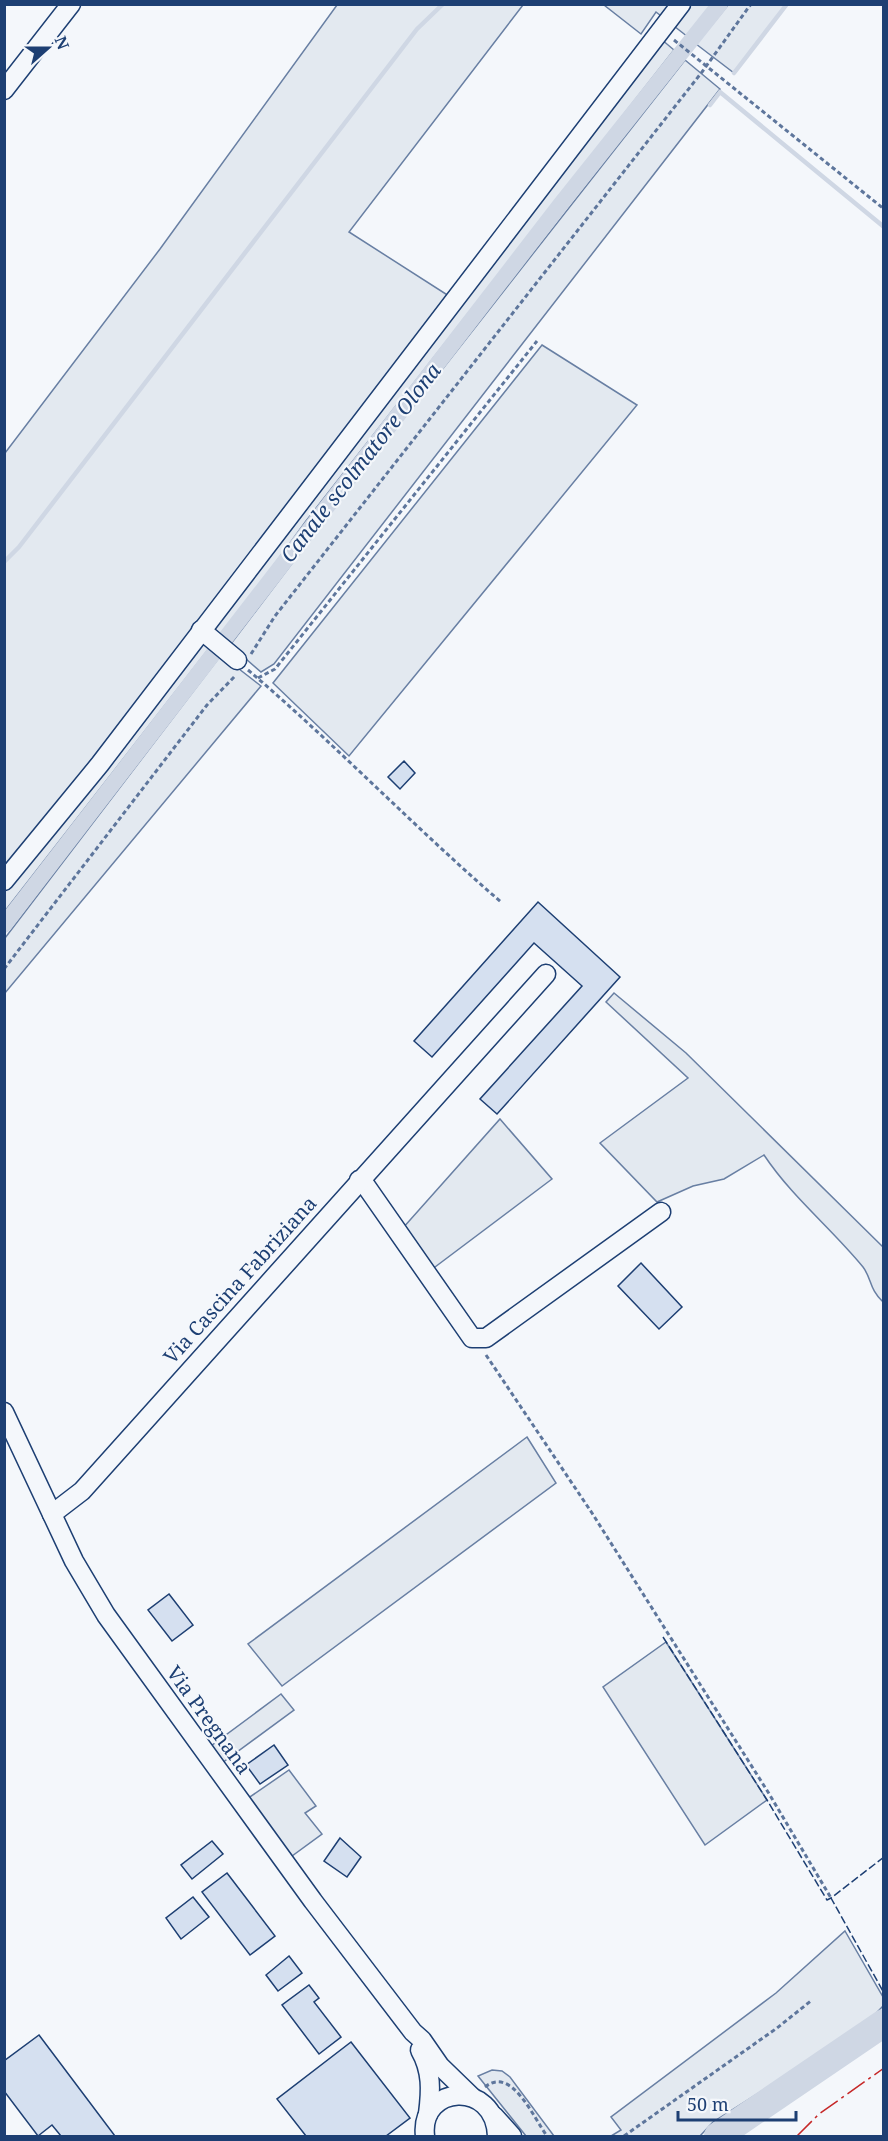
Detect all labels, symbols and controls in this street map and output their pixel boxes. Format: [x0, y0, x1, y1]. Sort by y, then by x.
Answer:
north arrow [18, 18, 78, 78]
text: N [49, 33, 75, 53]
water label: Canale scolmatore Olona [274, 356, 447, 568]
street label: Via Cascina Fabriziana [157, 1190, 322, 1369]
street label: Via Pregnana [161, 1660, 258, 1779]
scale bar [678, 2084, 796, 2122]
text: 50 m [687, 2092, 729, 2116]

